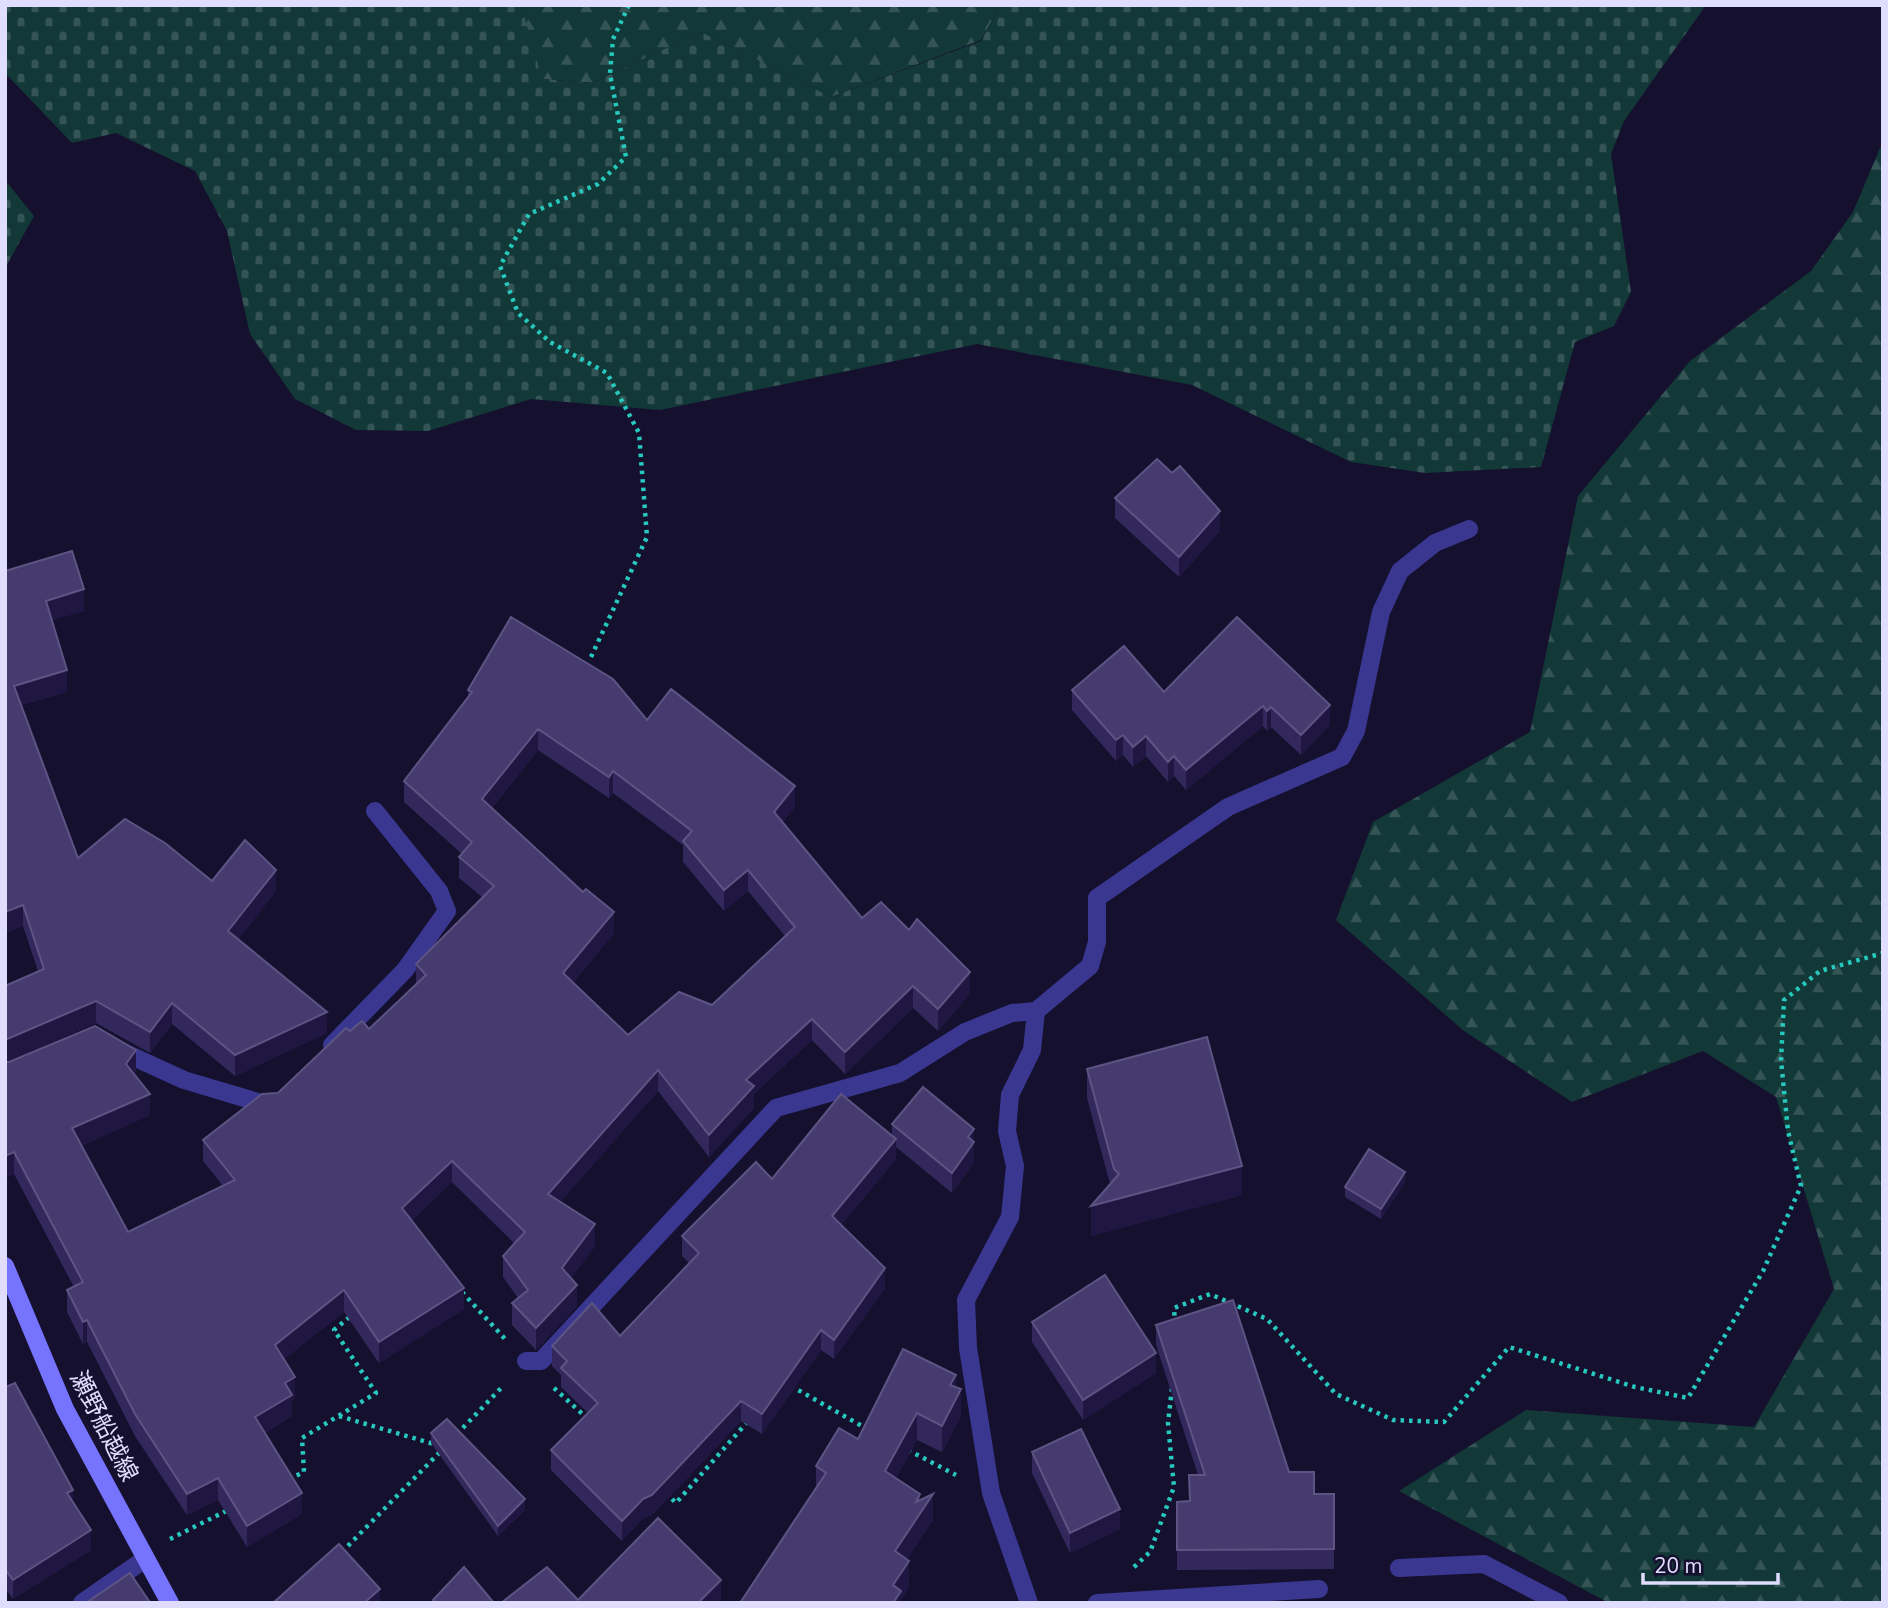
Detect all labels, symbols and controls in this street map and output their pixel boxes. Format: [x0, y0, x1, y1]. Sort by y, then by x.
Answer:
street label: 瀬野船越線 [63, 1365, 145, 1487]
scale bar [1643, 1542, 1778, 1586]
text: 20 m [1654, 1552, 1703, 1580]

